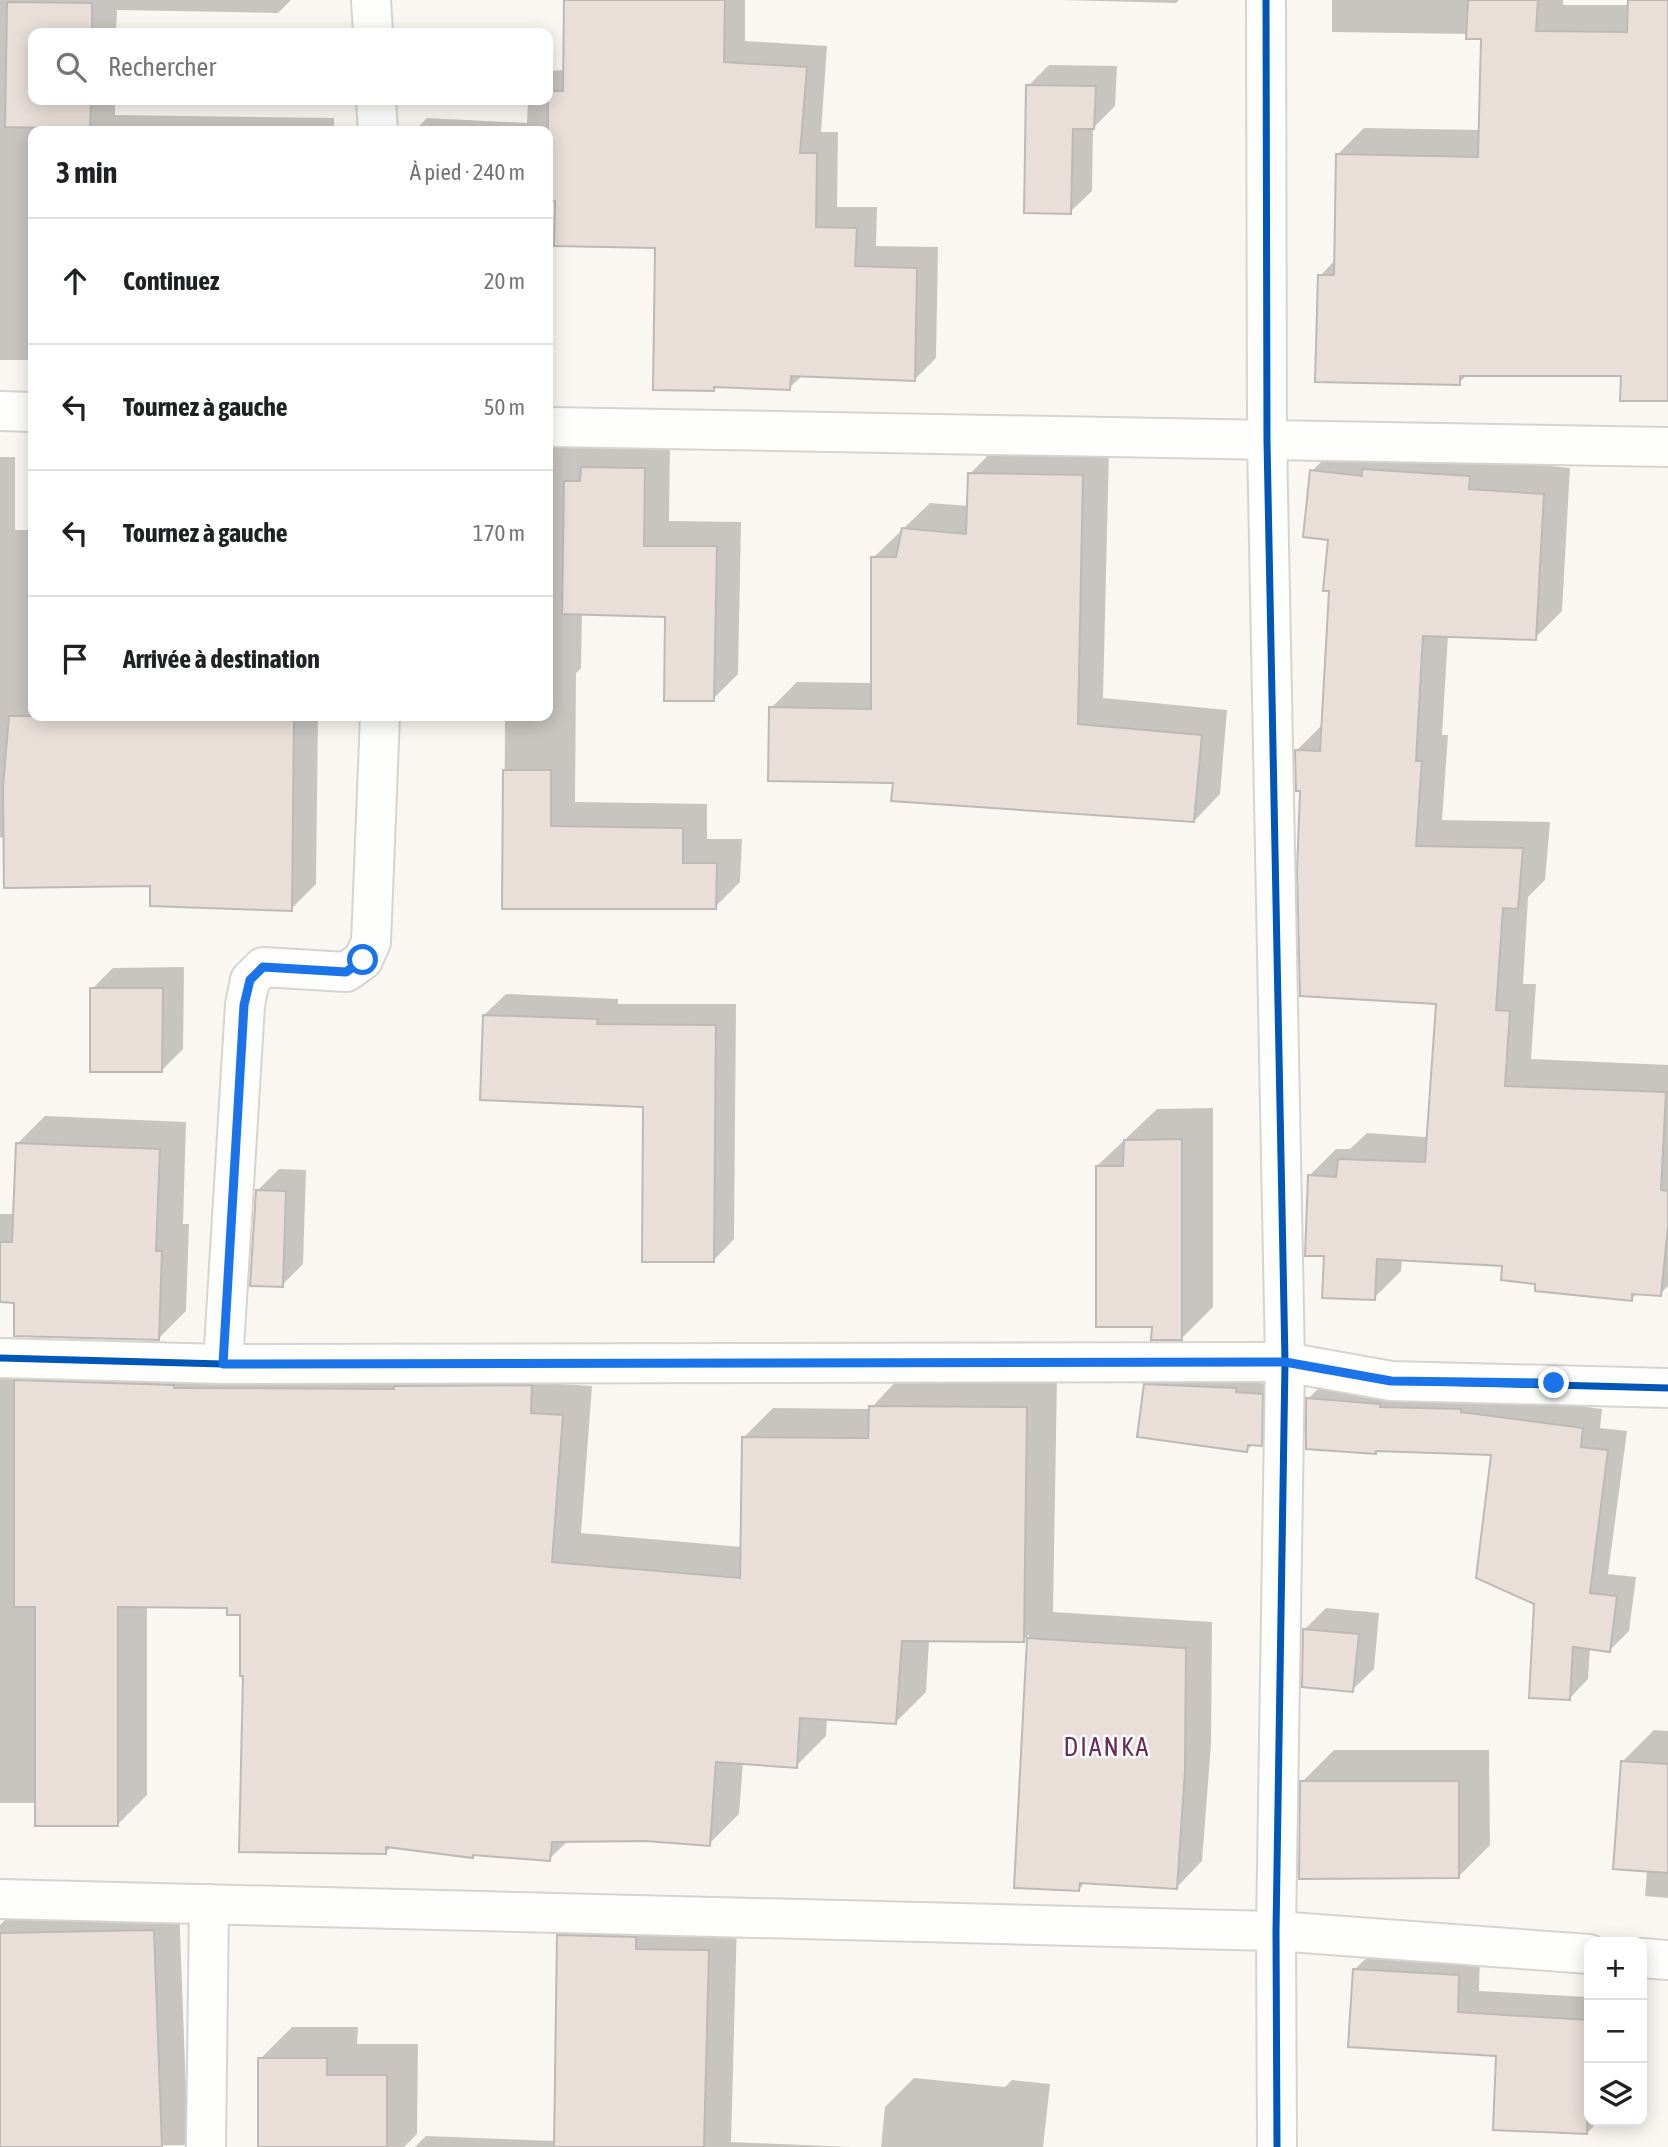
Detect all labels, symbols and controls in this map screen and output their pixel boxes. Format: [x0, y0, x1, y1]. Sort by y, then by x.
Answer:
search box [28, 28, 553, 105]
icon: search [52, 48, 90, 86]
text: Rechercher [108, 52, 216, 82]
text: 3 min [56, 155, 117, 189]
text: À pied · 240 m [410, 159, 525, 185]
icon: ahead [56, 262, 94, 300]
text: Continuez [123, 266, 219, 296]
text: 20 m [484, 268, 525, 294]
icon: left [56, 388, 94, 426]
text: Tournez à gauche [123, 392, 288, 422]
text: 50 m [484, 394, 525, 420]
icon: left [56, 514, 94, 552]
text: Tournez à gauche [123, 518, 288, 548]
text: 170 m [473, 520, 525, 546]
icon: arrive [56, 640, 94, 678]
text: Arrivée à destination [123, 644, 320, 674]
route start [347, 944, 378, 975]
route end [1538, 1367, 1569, 1398]
district label: DIANKA [1064, 1732, 1150, 1762]
map controls [1584, 1937, 1647, 2126]
button: + [1584, 1937, 1647, 2000]
button: − [1584, 2000, 1647, 2063]
button: layers [1584, 2063, 1647, 2126]

